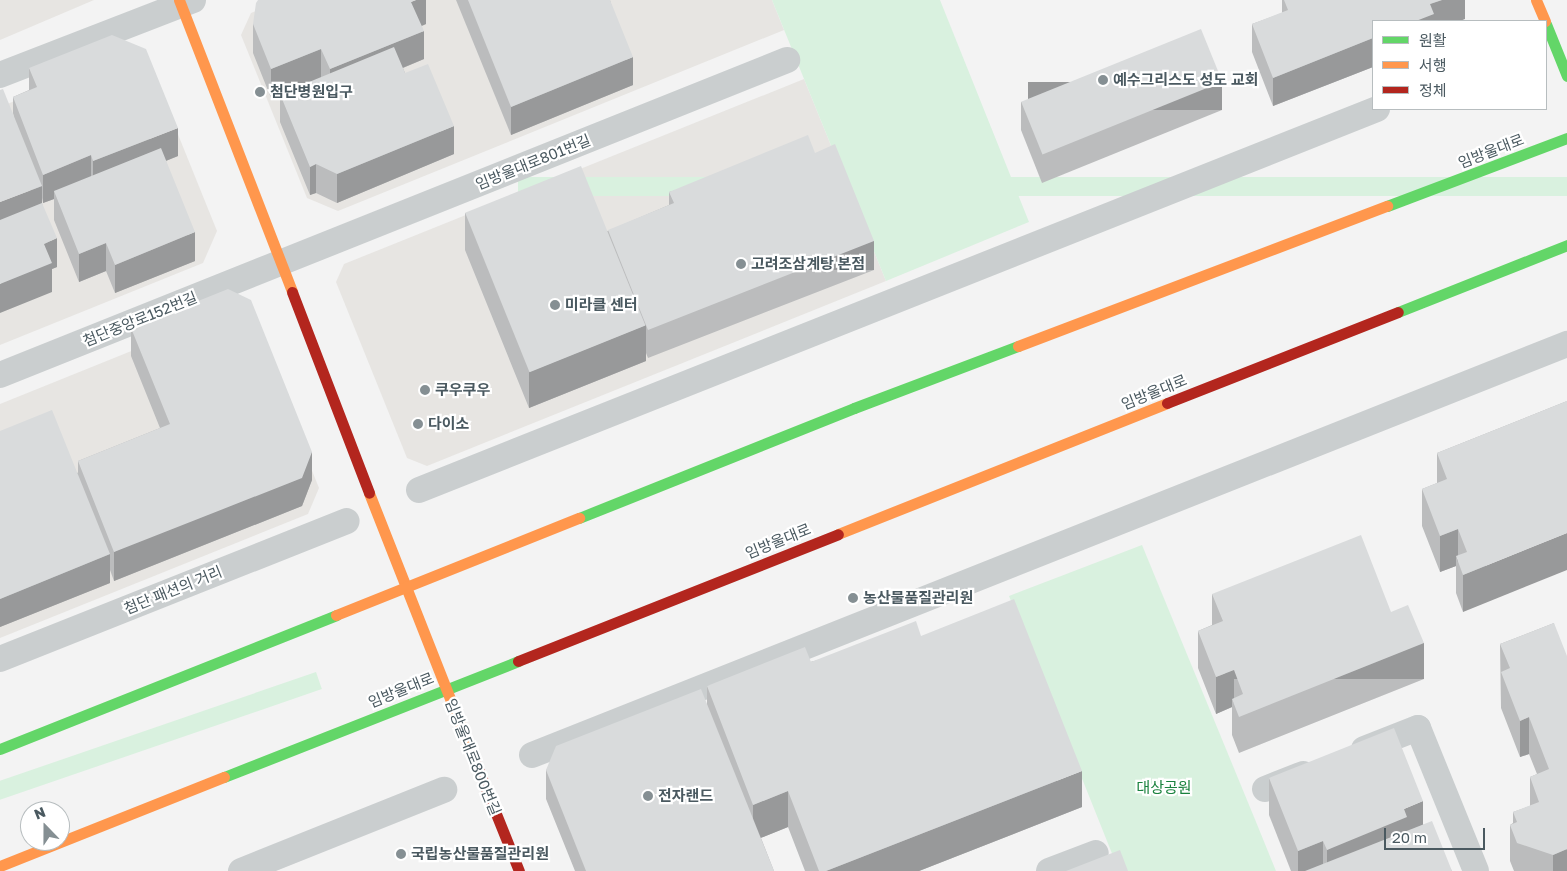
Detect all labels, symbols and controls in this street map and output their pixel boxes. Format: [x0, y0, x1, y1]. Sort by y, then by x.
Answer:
legend [1372, 20, 1547, 110]
text: 원활 [1419, 31, 1447, 49]
text: 서행 [1419, 56, 1447, 74]
place label: 예수그리스도 성도 교회 [1113, 71, 1258, 89]
marker: 예수그리스도 성도 교회 [1097, 74, 1109, 86]
text: 정체 [1419, 81, 1447, 99]
place label: 첨단병원입구 [270, 83, 353, 101]
marker: 첨단병원입구 [254, 86, 266, 98]
street label: 임방울대로 [1456, 130, 1526, 172]
street label: 임방울대로801번길 [473, 131, 593, 193]
place label: 고려조삼계탕 본점 [751, 255, 865, 273]
marker: 고려조삼계탕 본점 [735, 258, 747, 270]
street label: 첨단중앙로152번길 [80, 288, 200, 350]
place label: 미라클 센터 [565, 296, 638, 314]
marker: 미라클 센터 [549, 299, 561, 311]
street label: 임방울대로 [1119, 371, 1189, 413]
place label: 쿠우쿠우 [435, 381, 490, 399]
marker: 쿠우쿠우 [419, 384, 431, 396]
place label: 다이소 [428, 415, 469, 433]
marker: 다이소 [412, 418, 424, 430]
street label: 임방울대로 [743, 520, 813, 562]
street label: 첨단 패션의 거리 [121, 562, 225, 618]
place label: 농산물품질관리원 [863, 589, 973, 607]
marker: 농산물품질관리원 [847, 592, 859, 604]
street label: 임방울대로 [366, 669, 436, 711]
street label: 임방울대로800번길 [441, 696, 505, 818]
park label: 대상공원 [1136, 779, 1192, 797]
place label: 전자랜드 [658, 787, 713, 805]
marker: 전자랜드 [642, 790, 654, 802]
north arrow [20, 801, 70, 851]
text: N [31, 803, 48, 822]
scale bar [1387, 818, 1488, 850]
text: 20 m [1392, 828, 1427, 846]
place label: 국립농산물품질관리원 [411, 845, 549, 863]
marker: 국립농산물품질관리원 [395, 848, 407, 860]

